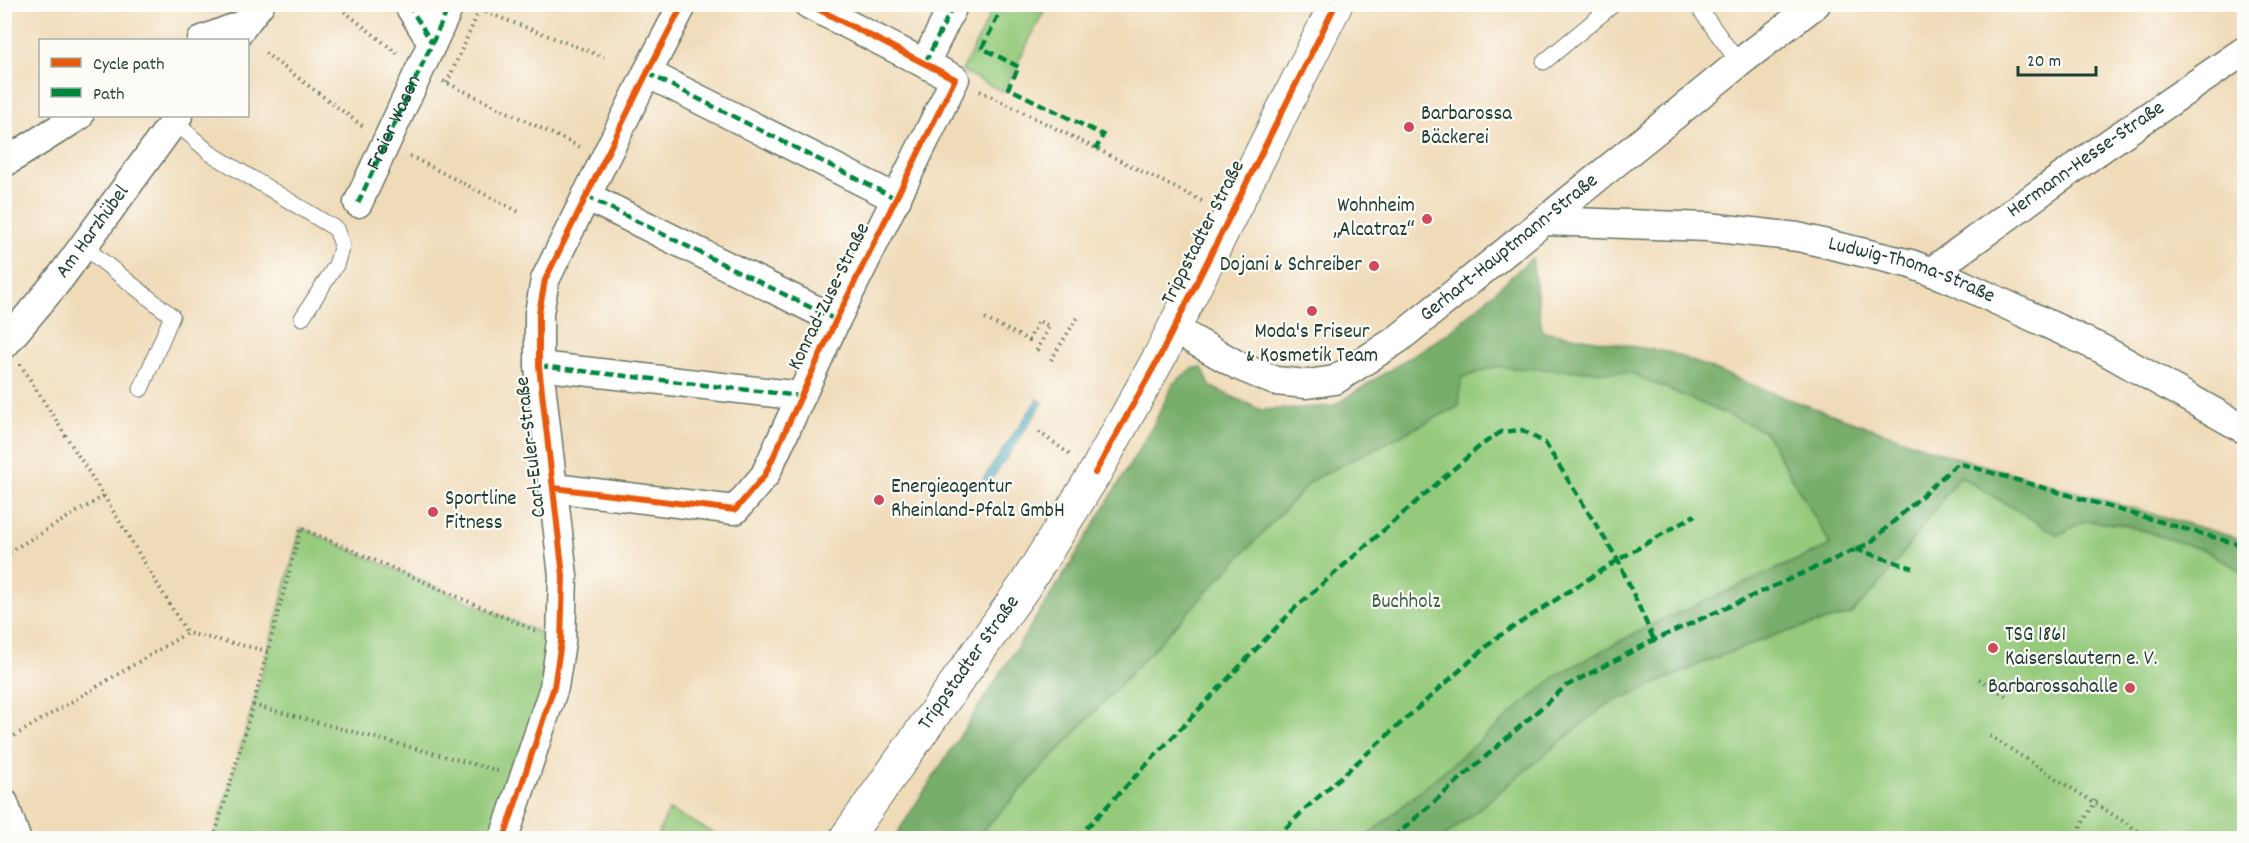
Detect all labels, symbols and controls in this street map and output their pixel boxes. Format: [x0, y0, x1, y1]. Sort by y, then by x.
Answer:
legend [39, 39, 249, 117]
scale bar [2018, 39, 2096, 77]
text: 20 m [2027, 50, 2061, 75]
text: Cycle path [93, 53, 164, 78]
street label: Freier Wasen [360, 71, 430, 176]
text: Path [93, 83, 125, 108]
street label: Hermann-Hesse-Straße [2001, 94, 2171, 226]
place label: Barbarossa Bäckerei [1421, 100, 1513, 154]
marker: Barbarossa Bäckerei [1402, 120, 1416, 134]
street label: Trippstadter Straße [1155, 155, 1253, 311]
street label: Gerhart-Hauptmann-Straße [1414, 167, 1605, 330]
street label: Am Harzhübel [49, 179, 138, 285]
place label: Wohnheim „Alcatraz“ [1333, 192, 1415, 246]
marker: Wohnheim „Alcatraz“ [1420, 212, 1434, 226]
street label: Konrad-Zuse-Straße [781, 218, 879, 376]
street label: Ludwig-Thoma-Straße [1825, 230, 1999, 312]
place label: Dojani & Schreiber [1220, 251, 1362, 281]
marker: Dojani & Schreiber [1367, 259, 1381, 273]
marker: Moda's Friseur & Kosmetik Team [1305, 304, 1319, 318]
place label: Moda's Friseur & Kosmetik Team [1246, 318, 1378, 372]
street label: Carl-Euler-Straße [508, 375, 556, 519]
place label: Energieagentur Rheinland-Pfalz GmbH [891, 473, 1065, 527]
place label: Sportline Fitness [445, 485, 517, 539]
marker: Energieagentur Rheinland-Pfalz GmbH [872, 493, 886, 507]
marker: Sportline Fitness [426, 505, 440, 519]
park label: Buchholz [1371, 588, 1441, 618]
street label: Trippstadter Straße [911, 590, 1028, 737]
place label: TSG 1861 Kaiserslautern e. V. [2005, 621, 2157, 675]
marker: TSG 1861 Kaiserslautern e. V. [1986, 641, 2000, 655]
place label: Barbarossahalle [1988, 673, 2118, 703]
marker: Barbarossahalle [2123, 681, 2137, 695]

